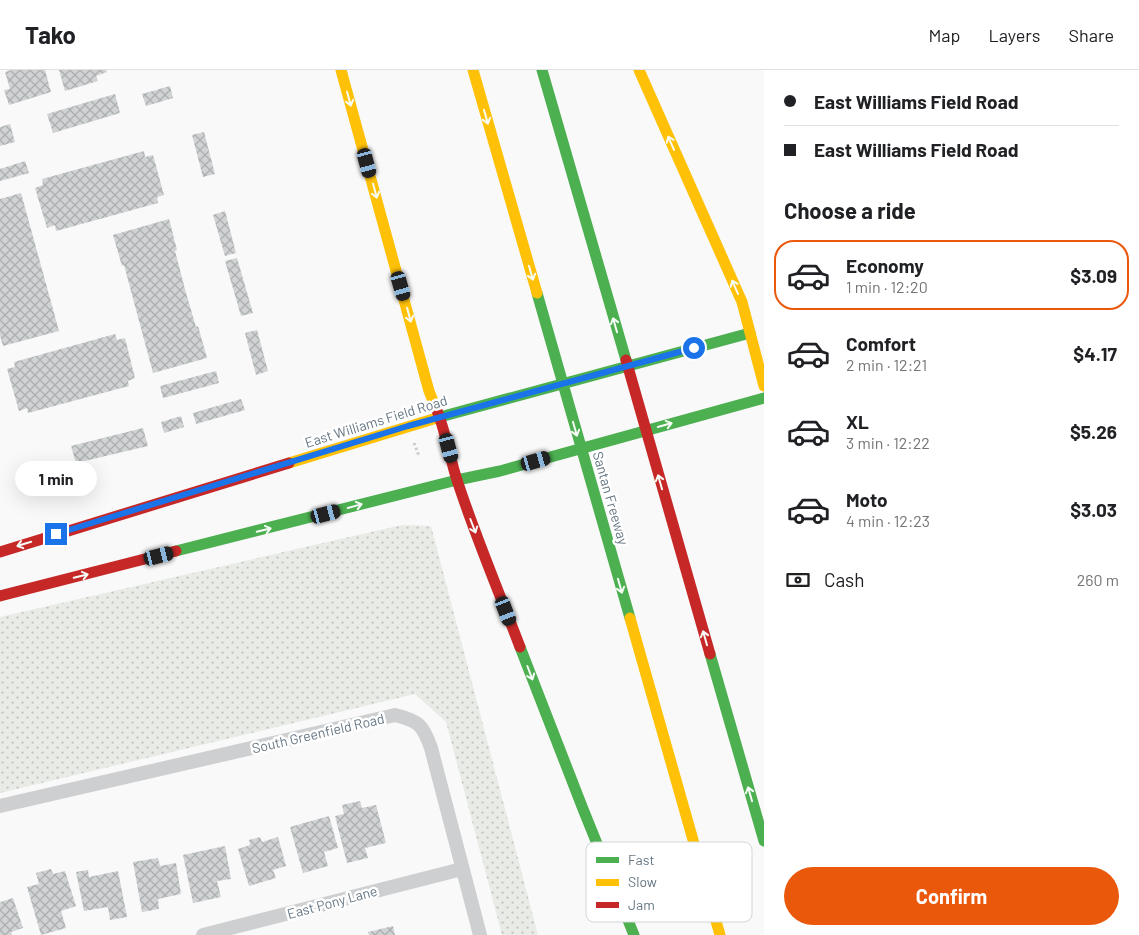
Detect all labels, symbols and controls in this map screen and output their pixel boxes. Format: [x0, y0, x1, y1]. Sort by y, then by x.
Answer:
text: Tako [25, 20, 76, 49]
text: Map [928, 24, 960, 46]
text: Layers [988, 24, 1041, 46]
text: Share [1069, 24, 1114, 46]
one-way arrow [345, 90, 355, 106]
text: East Williams Field Road [814, 90, 1018, 113]
one-way arrow [482, 108, 491, 124]
one-way arrow [666, 136, 676, 151]
text: East Williams Field Road [814, 138, 1018, 161]
car [355, 147, 378, 179]
one-way arrow [370, 183, 380, 199]
text: Choose a ride [784, 197, 916, 223]
icon: car [786, 253, 831, 298]
text: Economy [846, 254, 924, 277]
text: $3.09 [1070, 264, 1117, 287]
one-way arrow [526, 265, 536, 281]
car [389, 270, 412, 302]
text: 1 min · 12:20 [846, 277, 928, 296]
one-way arrow [730, 280, 740, 295]
one-way arrow [404, 307, 414, 323]
one-way arrow [610, 318, 620, 334]
icon: car [786, 331, 831, 376]
text: Comfort [846, 332, 916, 355]
route start [683, 337, 705, 359]
text: $4.17 [1073, 342, 1117, 365]
text: 2 min · 12:21 [846, 355, 927, 374]
street label: East Williams Field Road [303, 391, 449, 451]
icon: car [786, 409, 831, 454]
text: XL [846, 410, 869, 433]
one-way arrow [657, 420, 673, 429]
text: $5.26 [1070, 420, 1117, 443]
one-way arrow [571, 421, 581, 437]
car [437, 432, 460, 464]
text: 3 min · 12:22 [846, 433, 930, 452]
street label: Santan Freeway [590, 449, 633, 547]
car [519, 450, 552, 472]
callout: 1 min [15, 462, 97, 496]
text: 1 min [38, 469, 74, 488]
one-way arrow [655, 474, 665, 490]
icon: car [786, 487, 831, 532]
text: Moto [846, 488, 888, 511]
text: $3.03 [1070, 498, 1117, 521]
one-way arrow [347, 501, 363, 510]
car [309, 503, 342, 525]
text: 4 min · 12:23 [846, 511, 930, 530]
one-way arrow [469, 518, 478, 533]
route end [45, 523, 67, 545]
one-way arrow [256, 524, 272, 534]
one-way arrow [16, 540, 32, 550]
car [142, 545, 175, 567]
icon: cash [784, 566, 812, 594]
text: Cash [824, 568, 865, 591]
text: 260 m [1077, 570, 1119, 589]
one-way arrow [73, 571, 89, 580]
one-way arrow [616, 577, 626, 593]
car [493, 594, 518, 628]
one-way arrow [700, 630, 710, 646]
one-way arrow [526, 664, 535, 680]
street label: South Greenfield Road [250, 709, 386, 757]
one-way arrow [745, 786, 755, 802]
legend [586, 842, 752, 922]
text: Fast [628, 851, 654, 868]
button: Confirm [784, 867, 1119, 925]
text: Slow [628, 873, 657, 890]
street label: East Pony Lane [285, 882, 379, 922]
text: Jam [628, 896, 655, 913]

